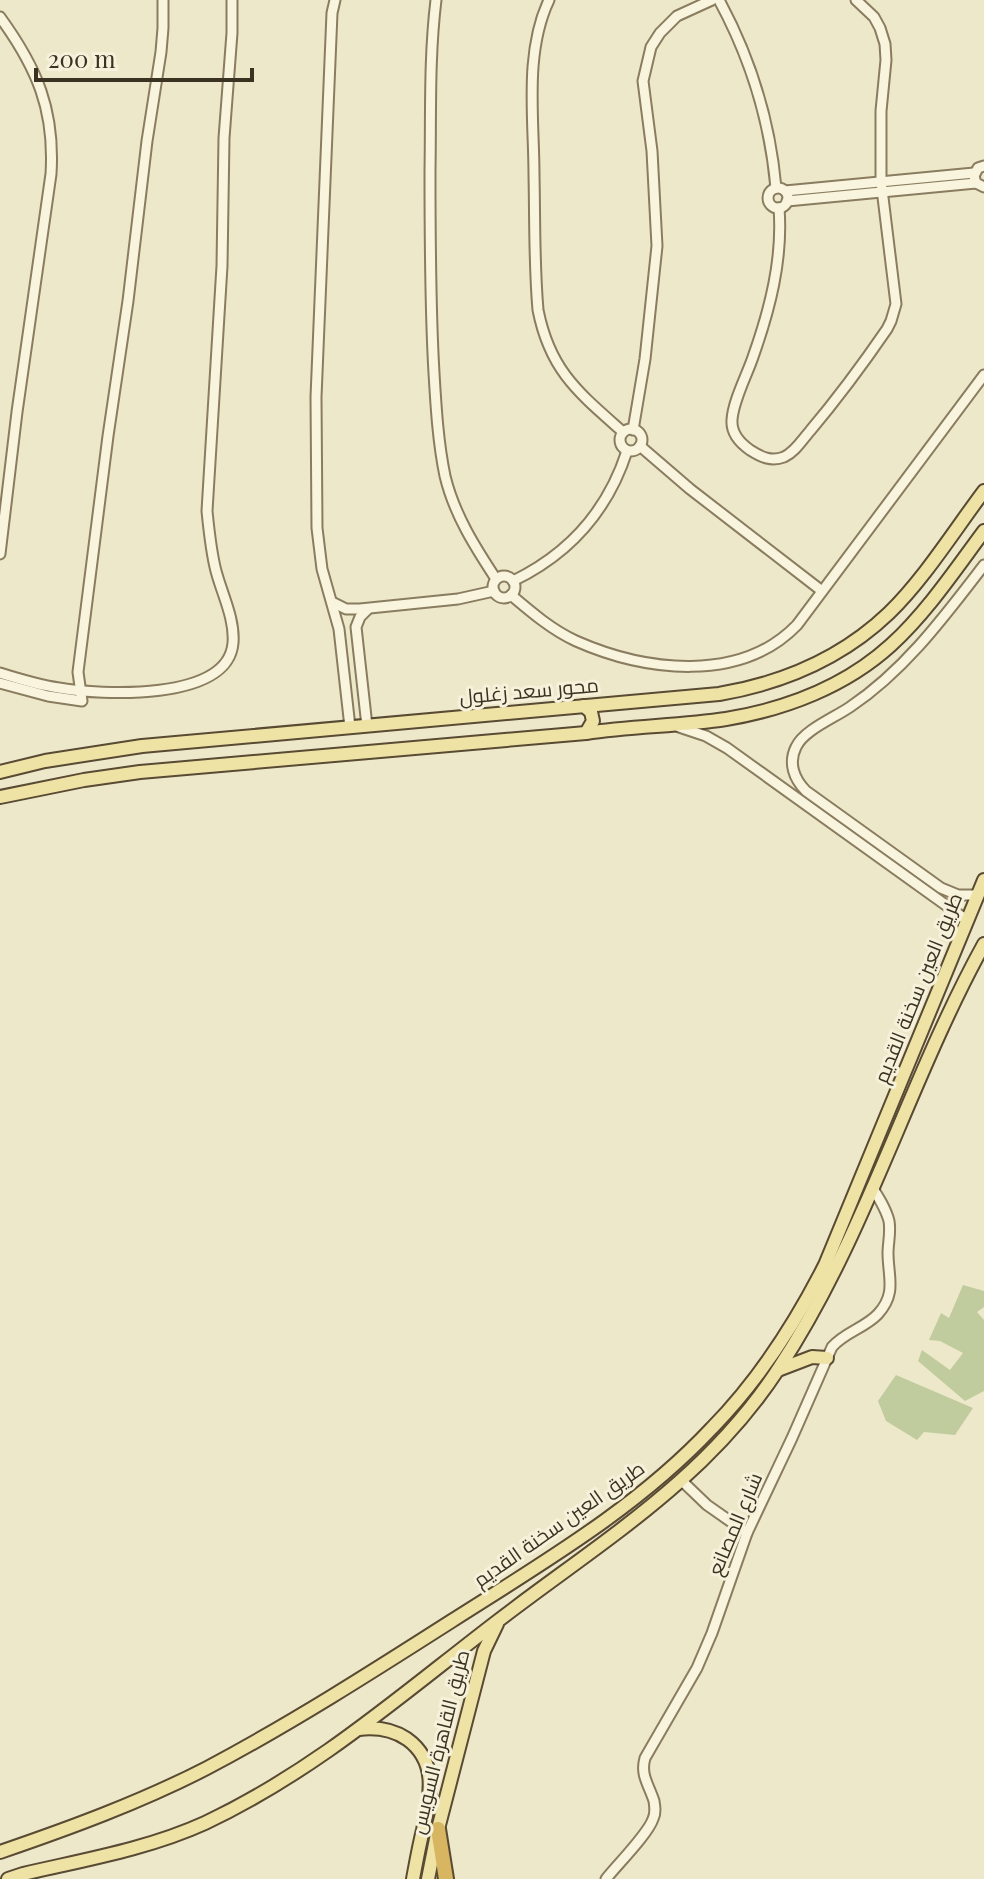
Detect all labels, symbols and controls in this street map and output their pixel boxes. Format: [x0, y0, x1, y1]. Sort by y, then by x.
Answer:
scale bar [36, 32, 252, 82]
text: 200 m [48, 42, 116, 74]
street label: محور سعد زغلول [458, 670, 600, 710]
street label: طريق العين سخنة القديم [866, 888, 969, 1087]
street label: طريق العين سخنة القديم [467, 1453, 650, 1594]
street label: شارع المصانع [700, 1468, 769, 1580]
street label: طريق القاهرة السويس [403, 1647, 475, 1837]

